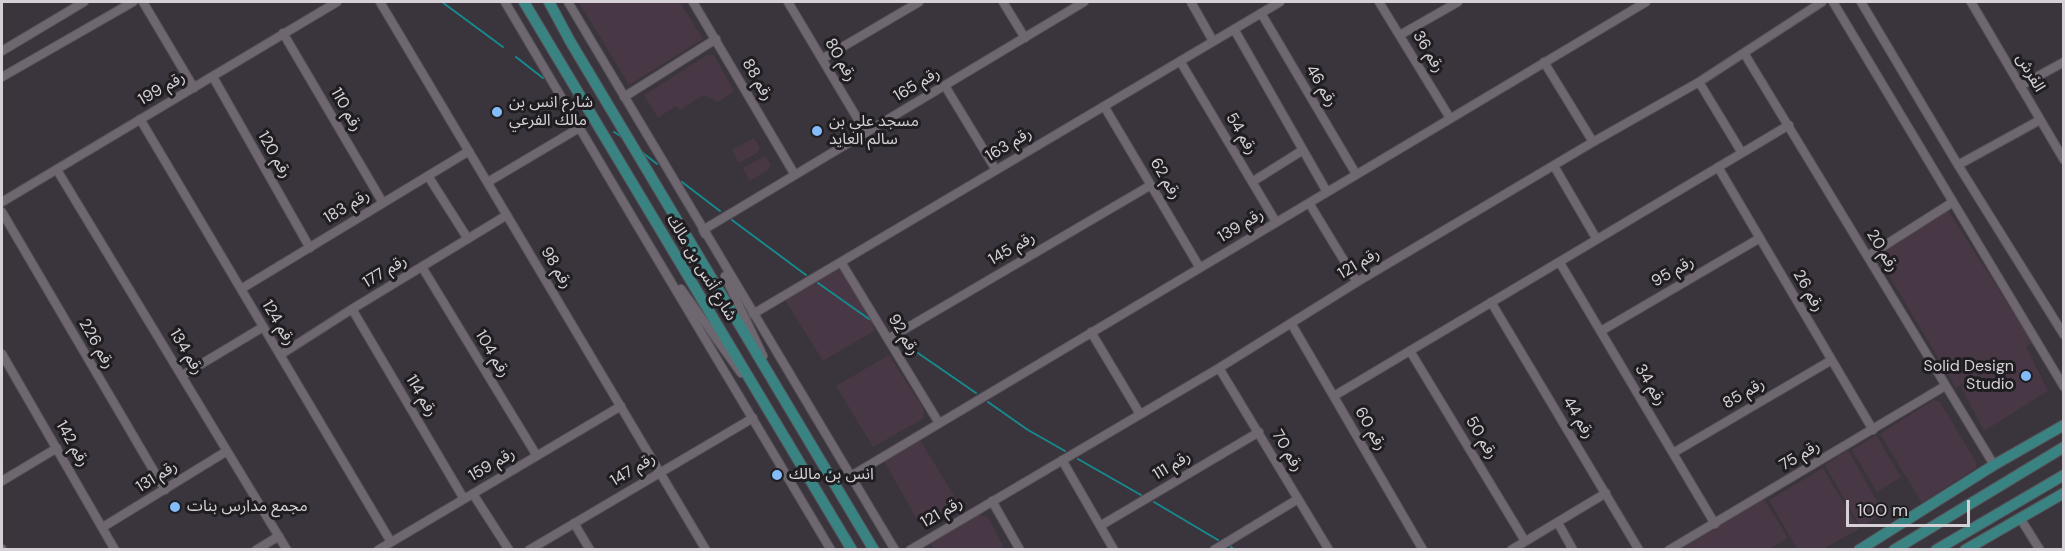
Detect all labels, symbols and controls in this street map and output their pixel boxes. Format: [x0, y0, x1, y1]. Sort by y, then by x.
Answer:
street label: رقم 36 [1408, 28, 1448, 76]
street label: رقم 80 [820, 35, 860, 85]
street label: الفرش [2011, 50, 2049, 96]
street label: رقم 88 [737, 56, 777, 104]
street label: رقم 46 [1301, 62, 1341, 110]
street label: رقم 165 [891, 64, 943, 106]
street label: رقم 199 [135, 68, 189, 110]
street label: رقم 110 [326, 85, 366, 135]
place label: شارع انس بن مالك الفرعي [509, 93, 593, 131]
marker: شارع انس بن مالك الفرعي [490, 105, 504, 119]
street label: رقم 54 [1221, 110, 1261, 158]
place label: مسجد علي بن سالم العايد [829, 112, 919, 150]
marker: مسجد علي بن سالم العايد [810, 124, 824, 138]
street label: رقم 163 [983, 124, 1035, 166]
street label: رقم 120 [253, 128, 295, 182]
street label: رقم 62 [1145, 155, 1185, 203]
street label: رقم 183 [321, 186, 373, 228]
street label: رقم 139 [1215, 205, 1267, 247]
street label: شارع أنس بن مالك [662, 212, 740, 324]
street label: رقم 20 [1862, 226, 1902, 276]
street label: رقم 145 [985, 228, 1039, 270]
street label: رقم 98 [536, 244, 576, 292]
street label: رقم 121 [1335, 244, 1383, 284]
street label: رقم 177 [360, 251, 410, 293]
street label: رقم 95 [1648, 252, 1698, 292]
street label: رقم 26 [1788, 267, 1828, 315]
street label: رقم 124 [257, 297, 299, 349]
street label: رقم 92 [883, 311, 923, 359]
street label: رقم 226 [74, 316, 118, 372]
street label: رقم 134 [165, 326, 207, 378]
street label: رقم 104 [471, 327, 513, 381]
place label: Solid Design Studio [1923, 357, 2014, 395]
street label: رقم 34 [1630, 361, 1670, 409]
marker: Solid Design Studio [2019, 369, 2033, 383]
street label: رقم 114 [401, 372, 441, 420]
street label: رقم 85 [1720, 374, 1768, 414]
street label: رقم 44 [1558, 394, 1598, 442]
street label: رقم 60 [1350, 404, 1390, 454]
street label: رقم 50 [1461, 413, 1501, 463]
street label: رقم 142 [51, 418, 93, 470]
street label: رقم 70 [1267, 427, 1307, 475]
street label: رقم 75 [1776, 437, 1824, 475]
street label: رقم 159 [465, 444, 519, 486]
street label: رقم 111 [1150, 447, 1194, 485]
street label: رقم 147 [607, 449, 659, 491]
street label: رقم 131 [133, 457, 181, 497]
place label: انس بن مالك [789, 465, 874, 485]
marker: انس بن مالك [770, 468, 784, 482]
scale bar [1849, 488, 1974, 526]
street label: رقم 121 [918, 493, 966, 533]
place label: مجمع مدارس بنات [187, 497, 308, 517]
text: 100 m [1857, 498, 1908, 522]
marker: مجمع مدارس بنات [168, 500, 182, 514]

